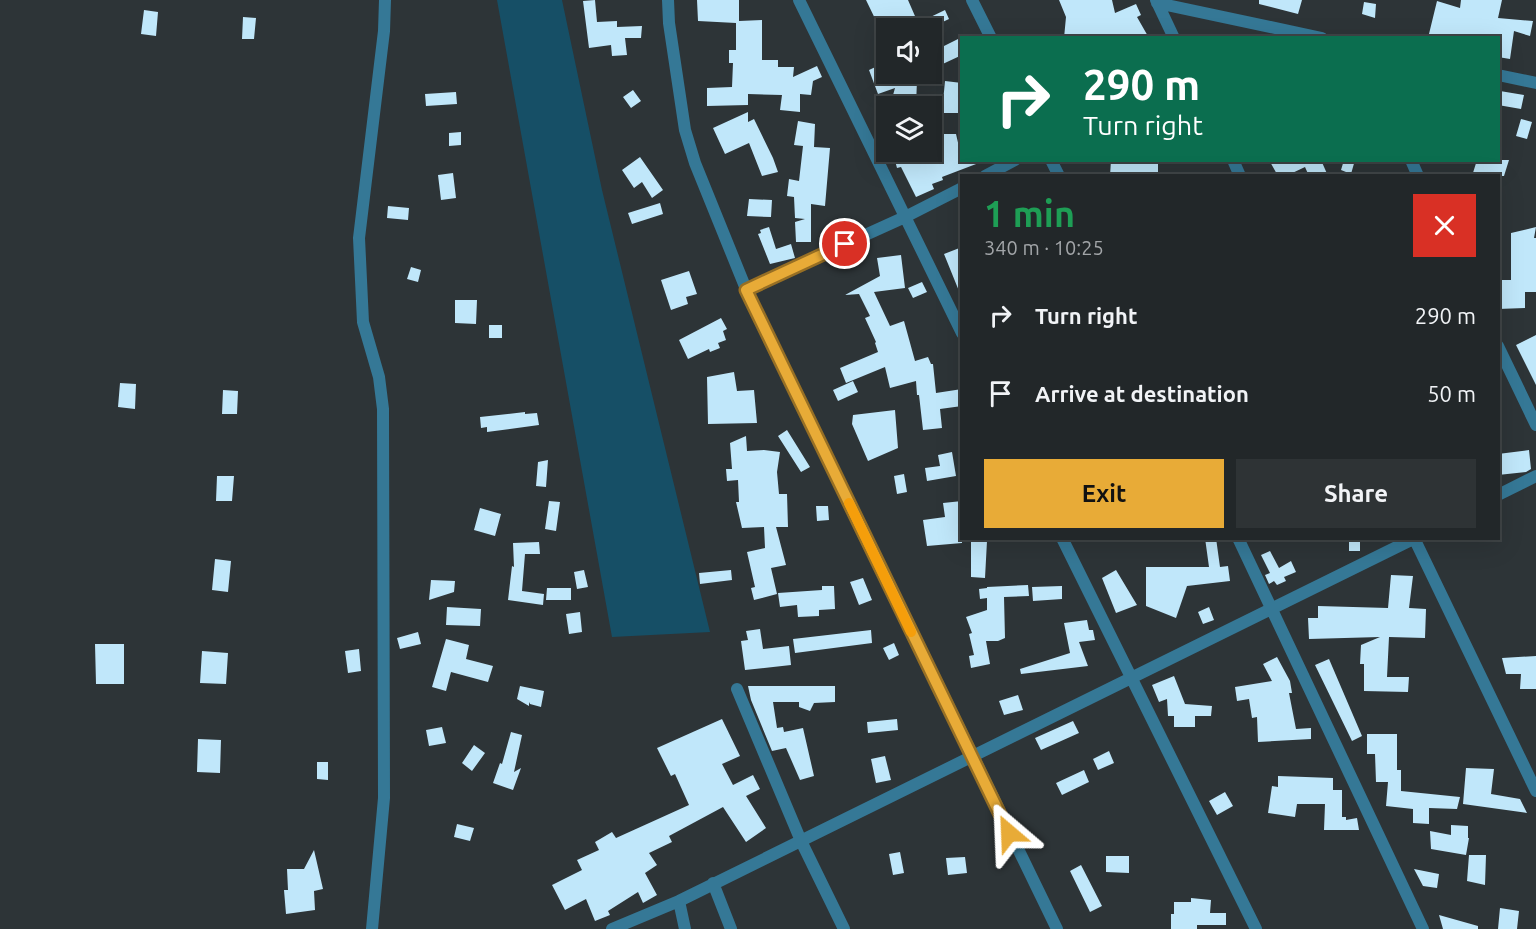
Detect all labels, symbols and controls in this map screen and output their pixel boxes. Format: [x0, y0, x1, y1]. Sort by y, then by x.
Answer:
map controls [876, 18, 942, 162]
button: sound [876, 18, 942, 84]
icon: right [984, 60, 1062, 138]
text: 290 m [1083, 61, 1200, 108]
button: layers [876, 96, 942, 162]
text: Turn right [1083, 110, 1203, 140]
text: 1 min [984, 193, 1075, 234]
button: close [1413, 194, 1476, 257]
pin [819, 218, 870, 269]
icon: arrive [828, 227, 861, 260]
text: 340 m · 10:25 [984, 236, 1104, 259]
icon: right [984, 299, 1017, 332]
text: Turn right [1035, 303, 1137, 328]
text: 290 m [1415, 303, 1476, 328]
icon: arrive [984, 377, 1017, 410]
text: Arrive at destination [1035, 381, 1249, 406]
text: 50 m [1427, 381, 1476, 406]
button: Exit [984, 459, 1224, 528]
button: Share [1236, 459, 1476, 528]
position arrow [977, 801, 1041, 865]

